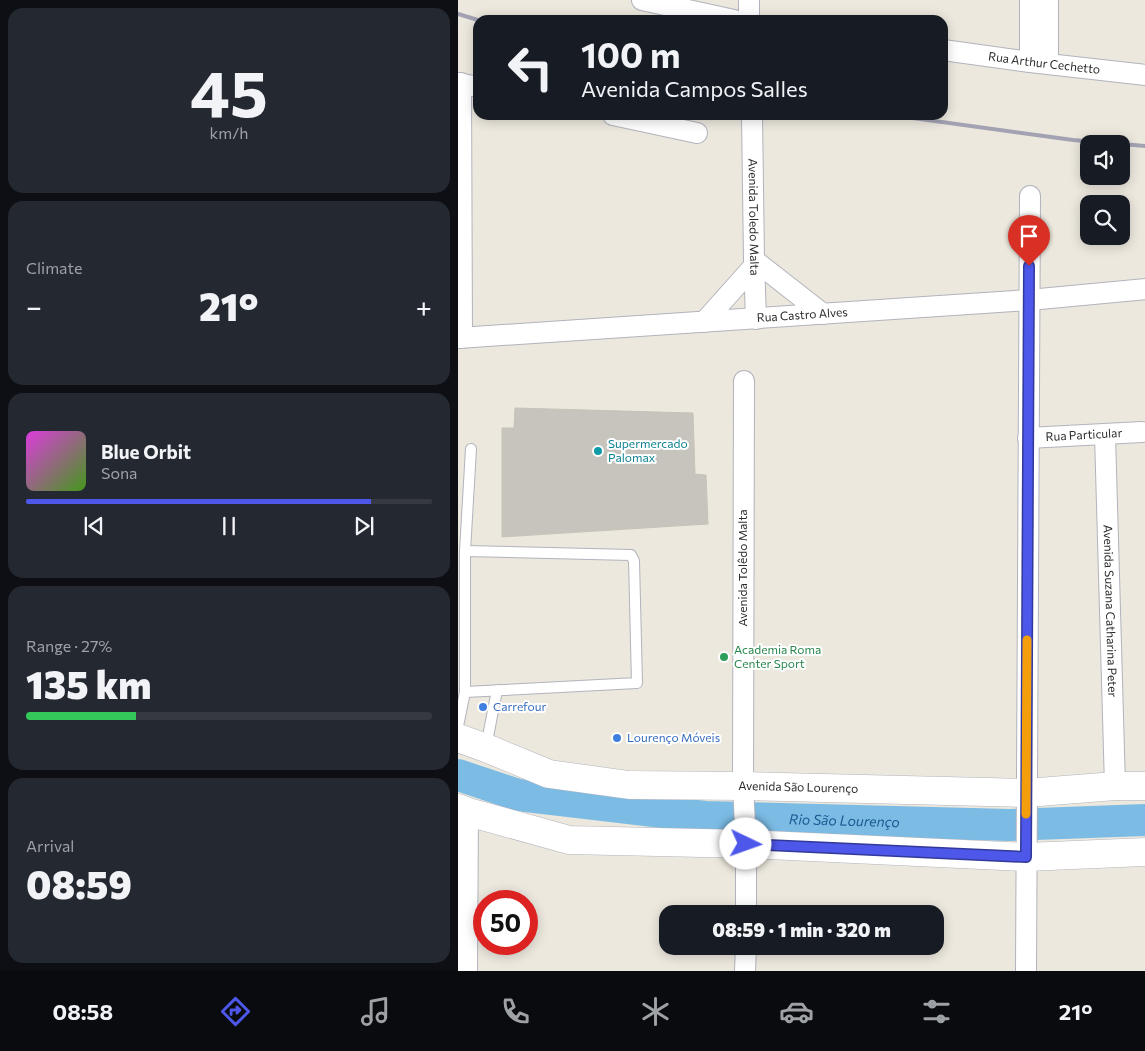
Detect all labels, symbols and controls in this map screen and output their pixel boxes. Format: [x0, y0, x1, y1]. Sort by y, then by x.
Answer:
text: 100 m [581, 32, 681, 75]
icon: left [498, 35, 563, 100]
street label: Rua Arthur Cechetto [987, 48, 1101, 76]
text: 45 [190, 51, 268, 130]
text: Avenida Campos Salles [581, 75, 808, 102]
text: km/h [210, 123, 248, 142]
map controls [1080, 135, 1130, 245]
button: sound [1080, 135, 1130, 185]
street label: Avenida Toledo Malta [747, 158, 763, 276]
button: search [1080, 195, 1130, 245]
pin [1008, 215, 1050, 266]
icon: arrive [1015, 222, 1043, 250]
text: Climate [26, 258, 82, 277]
text: 21° [199, 282, 259, 329]
text: − [26, 289, 42, 323]
text: + [416, 289, 432, 323]
street label: Rua Castro Alves [756, 304, 848, 324]
street label: Rua Particular [1045, 425, 1123, 443]
place label: Supermercado Palomax [608, 436, 688, 464]
text: Blue Orbit [101, 440, 191, 463]
marker: Supermercado Palomax [592, 445, 604, 457]
text: Sona [101, 463, 137, 482]
street label: Avenida Tolêdo Malta [735, 509, 749, 627]
icon: previous [80, 512, 108, 540]
icon: pause [215, 512, 243, 540]
icon: next [350, 512, 378, 540]
street label: Avenida Suzana Catharina Peter [1102, 524, 1120, 698]
text: Range · 27% [26, 636, 112, 655]
place label: Academia Roma Center Sport [734, 642, 821, 670]
marker: Academia Roma Center Sport [718, 651, 730, 663]
text: 135 km [26, 660, 151, 707]
place label: Carrefour [493, 699, 546, 713]
marker: Carrefour [477, 701, 489, 713]
place label: Lourenço Móveis [627, 730, 720, 744]
marker: Lourenço Móveis [611, 732, 623, 744]
street label: Avenida São Lourenço [738, 778, 859, 795]
water label: Rio São Lourenço [789, 810, 900, 830]
position arrow [719, 817, 771, 869]
text: Arrival [26, 836, 74, 855]
text: 08:59 [26, 860, 132, 907]
speed limit sign: 50 [473, 890, 538, 955]
text: 08:59 · 1 min · 320 m [712, 918, 891, 941]
icon: directions [218, 994, 253, 1029]
icon: music [358, 994, 393, 1029]
icon: phone [498, 994, 533, 1029]
icon: climate [638, 994, 673, 1029]
icon: car [779, 994, 814, 1029]
icon: filters [919, 994, 954, 1029]
text: 08:58 [53, 998, 113, 1025]
text: 21° [1059, 998, 1092, 1025]

